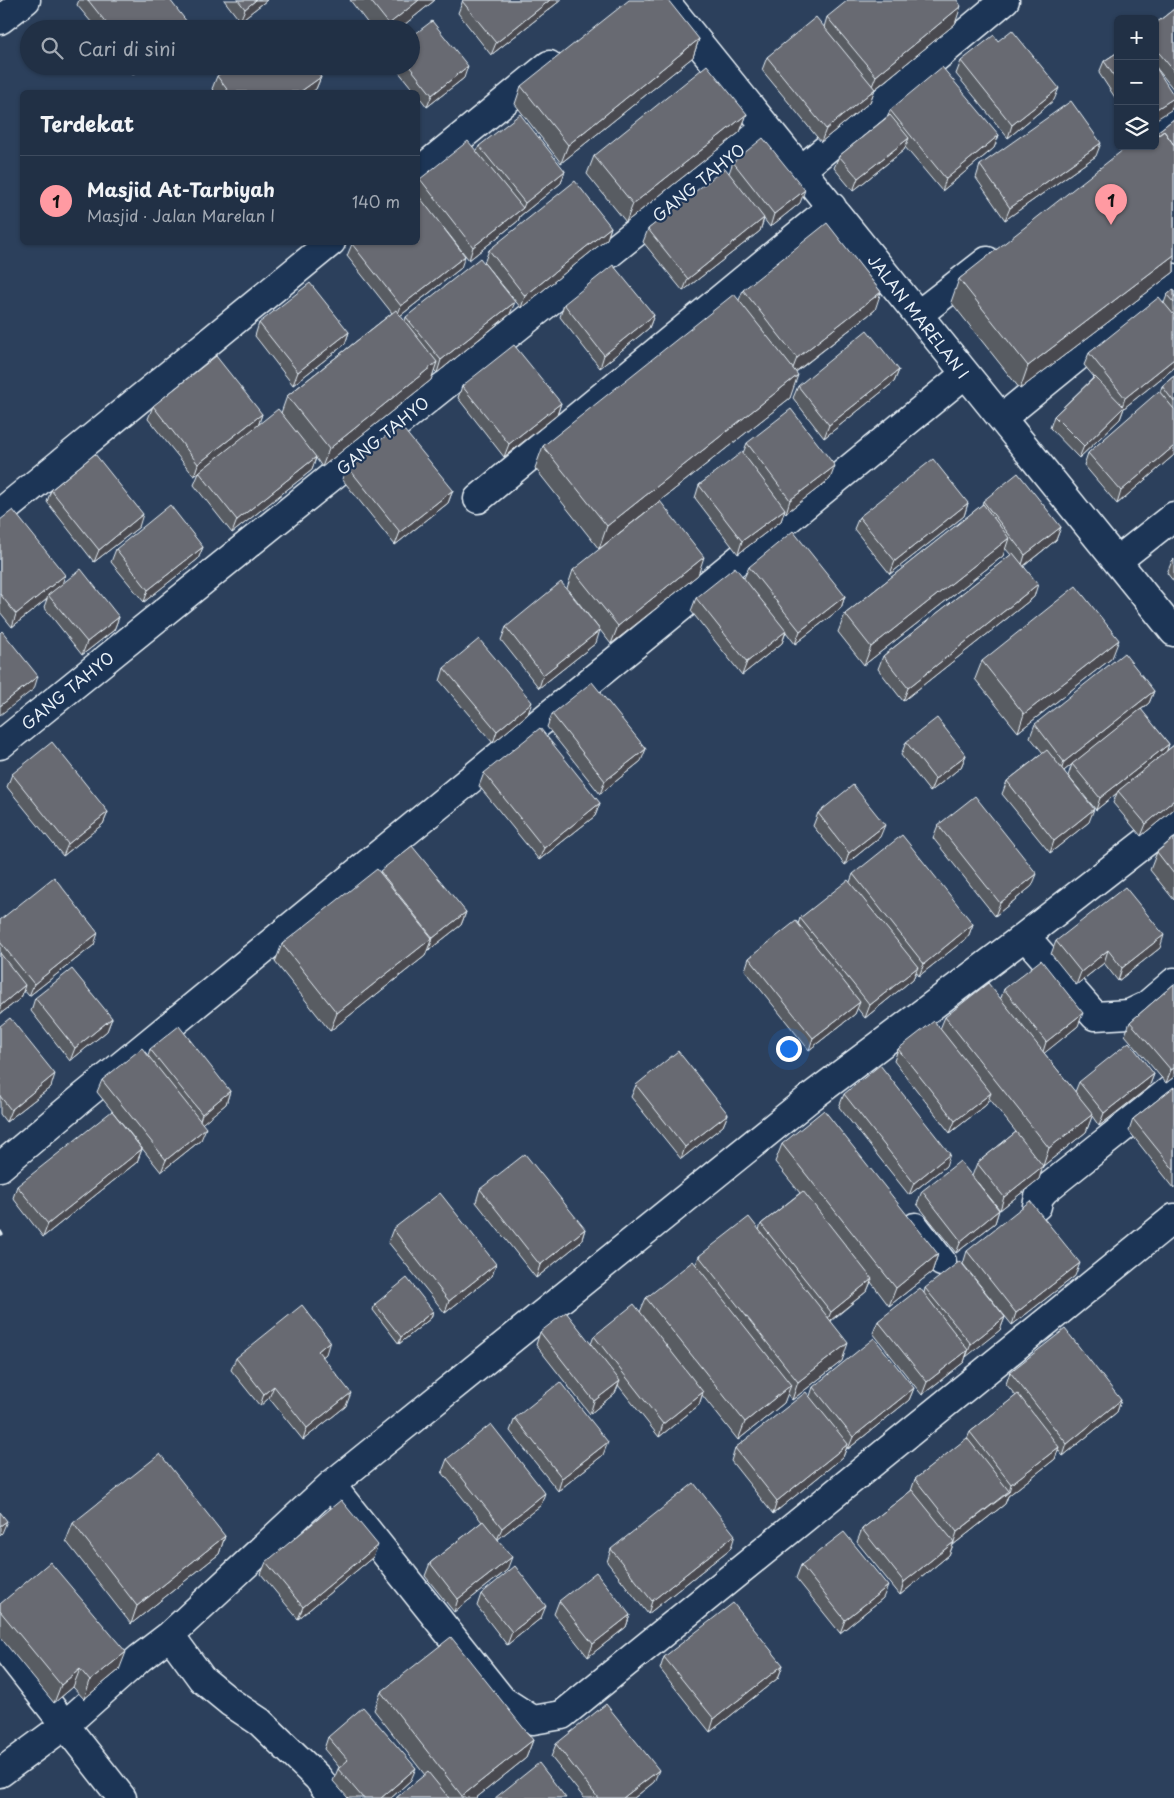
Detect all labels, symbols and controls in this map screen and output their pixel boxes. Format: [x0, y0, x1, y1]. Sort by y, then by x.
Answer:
map controls [1114, 15, 1159, 150]
button: + [1114, 15, 1159, 60]
search box [20, 20, 420, 75]
icon: search [38, 34, 66, 62]
text: Cari di sini [78, 34, 176, 62]
button: − [1114, 60, 1159, 105]
button: layers [1114, 105, 1159, 150]
text: Terdekat [40, 107, 134, 139]
street label: GANG TAHYO [647, 137, 749, 227]
text: Masjid At-Tarbiyah [87, 175, 275, 203]
pin: 1 [1095, 184, 1127, 225]
text: 1 [52, 189, 60, 213]
text: 140 m [352, 189, 400, 213]
text: Masjid · Jalan Marelan I [87, 203, 275, 227]
street label: JALAN MARELAN I [863, 248, 975, 384]
street label: GANG TAHYO [331, 390, 433, 480]
street label: GANG TAHYO [16, 645, 118, 735]
your location [776, 1036, 802, 1062]

